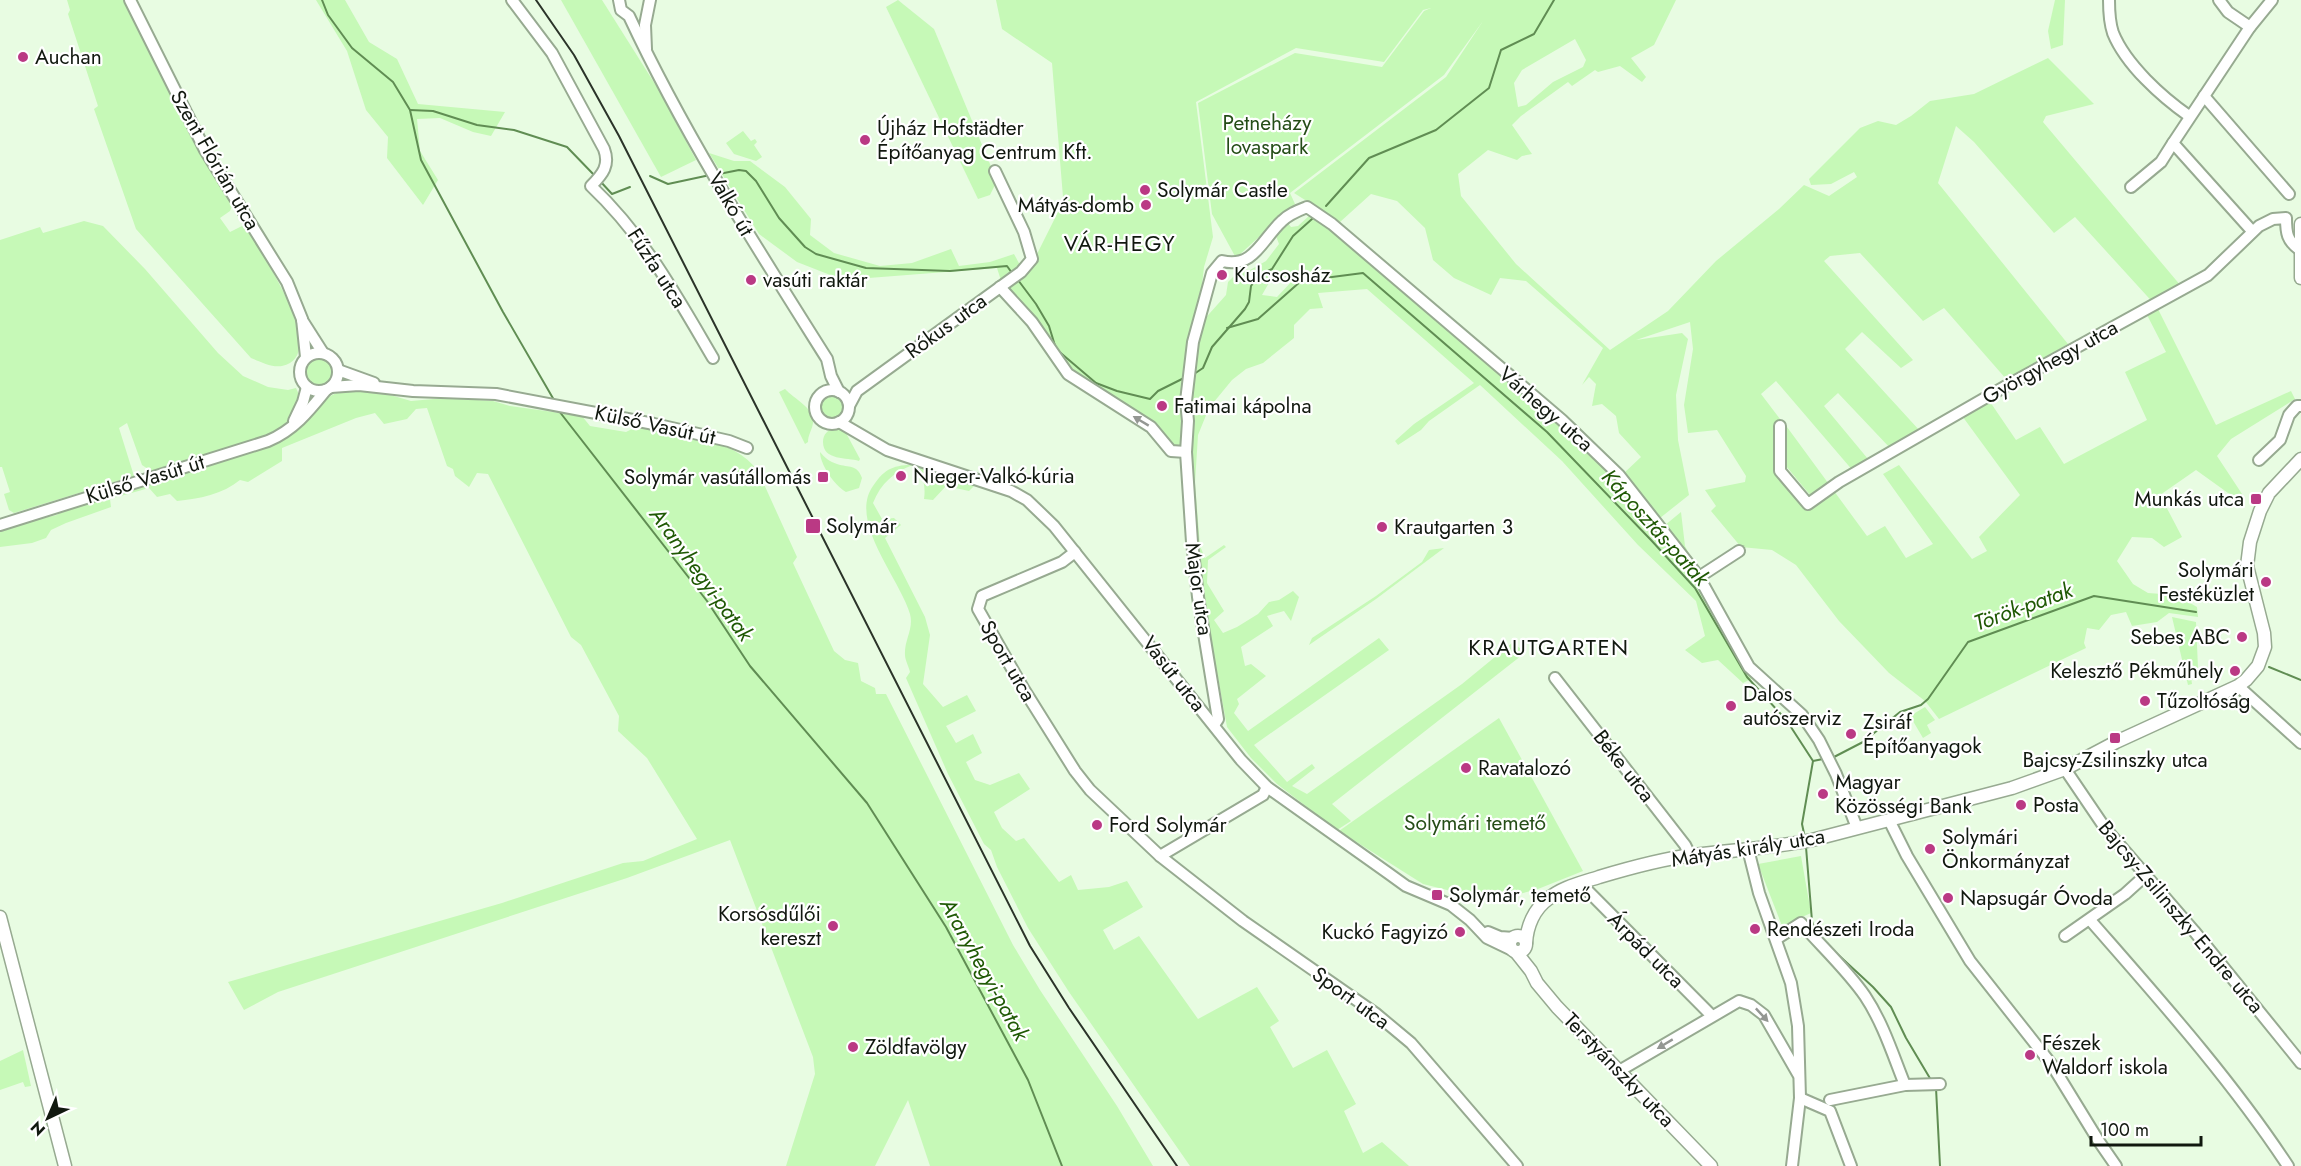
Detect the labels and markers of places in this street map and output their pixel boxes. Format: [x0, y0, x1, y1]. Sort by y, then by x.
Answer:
place label: Auchan [35, 42, 102, 72]
marker: Auchan [16, 50, 30, 64]
place label: Újház Hofstädter Építőanyag Centrum Kft. [877, 113, 1093, 167]
marker: Újház Hofstädter Építőanyag Centrum Kft. [858, 133, 872, 147]
place label: Solymár Castle [1157, 175, 1288, 205]
marker: Solymár Castle [1138, 183, 1152, 197]
place label: Mátyás-domb [1018, 190, 1134, 220]
marker: Mátyás-domb [1139, 198, 1153, 212]
place label: Kulcsosház [1234, 260, 1331, 290]
place label: vasúti raktár [763, 265, 868, 295]
marker: Kulcsosház [1215, 268, 1229, 282]
marker: vasúti raktár [744, 273, 758, 287]
place label: Fatimai kápolna [1174, 391, 1312, 421]
marker: Fatimai kápolna [1155, 399, 1169, 413]
place label: Nieger-Valkó-kúria [913, 461, 1074, 491]
place label: Solymár vasútállomás [624, 462, 811, 492]
marker: Nieger-Valkó-kúria [894, 469, 908, 483]
marker: Solymár vasútállomás [816, 470, 830, 484]
place label: Munkás utca [2135, 484, 2244, 514]
marker: Munkás utca [2249, 492, 2263, 506]
place label: Solymár [826, 511, 898, 541]
place label: Krautgarten 3 [1394, 512, 1513, 542]
marker: Solymár [804, 517, 822, 535]
marker: Krautgarten 3 [1375, 520, 1389, 534]
place label: Solymári Festéküzlet [2158, 555, 2254, 609]
marker: Solymári Festéküzlet [2259, 575, 2273, 589]
place label: Sebes ABC [2130, 622, 2230, 652]
marker: Sebes ABC [2235, 630, 2249, 644]
place label: Kelesztő Pékműhely [2050, 656, 2224, 686]
marker: Kelesztő Pékműhely [2228, 664, 2242, 678]
place label: Dalos autószerviz [1743, 679, 1842, 733]
place label: Tűzoltóság [2157, 686, 2251, 716]
marker: Tűzoltóság [2138, 694, 2152, 708]
marker: Dalos autószerviz [1724, 699, 1738, 713]
place label: Zsiráf Építőanyagok [1863, 707, 1982, 761]
marker: Zsiráf Építőanyagok [1844, 727, 1858, 741]
marker: Bajcsy-Zsilinszky utca [2108, 731, 2122, 745]
place label: Bajcsy-Zsilinszky utca [2022, 745, 2208, 775]
place label: Ravatalozó [1478, 753, 1571, 783]
marker: Ravatalozó [1459, 761, 1473, 775]
place label: Magyar Közösségi Bank [1835, 767, 1973, 821]
marker: Magyar Közösségi Bank [1816, 787, 1830, 801]
place label: Posta [2033, 790, 2079, 820]
marker: Posta [2014, 798, 2028, 812]
place label: Ford Solymár [1109, 810, 1227, 840]
marker: Ford Solymár [1090, 818, 1104, 832]
place label: Solymári Önkormányzat [1942, 822, 2069, 876]
marker: Solymári Önkormányzat [1923, 842, 1937, 856]
place label: Solymár, temető [1449, 880, 1591, 910]
place label: Napsugár Óvoda [1960, 883, 2113, 913]
marker: Solymár, temető [1430, 888, 1444, 902]
marker: Napsugár Óvoda [1941, 891, 1955, 905]
place label: Korsósdűlői kereszt [718, 899, 821, 953]
place label: Rendészeti Iroda [1767, 914, 1914, 944]
place label: Kuckó Fagyizó [1322, 917, 1448, 947]
marker: Korsósdűlői kereszt [826, 919, 840, 933]
marker: Rendészeti Iroda [1748, 922, 1762, 936]
marker: Kuckó Fagyizó [1453, 925, 1467, 939]
place label: Fészek Waldorf iskola [2042, 1028, 2168, 1082]
place label: Zöldfavölgy [865, 1032, 967, 1062]
marker: Zöldfavölgy [846, 1040, 860, 1054]
marker: Fészek Waldorf iskola [2023, 1048, 2037, 1062]

